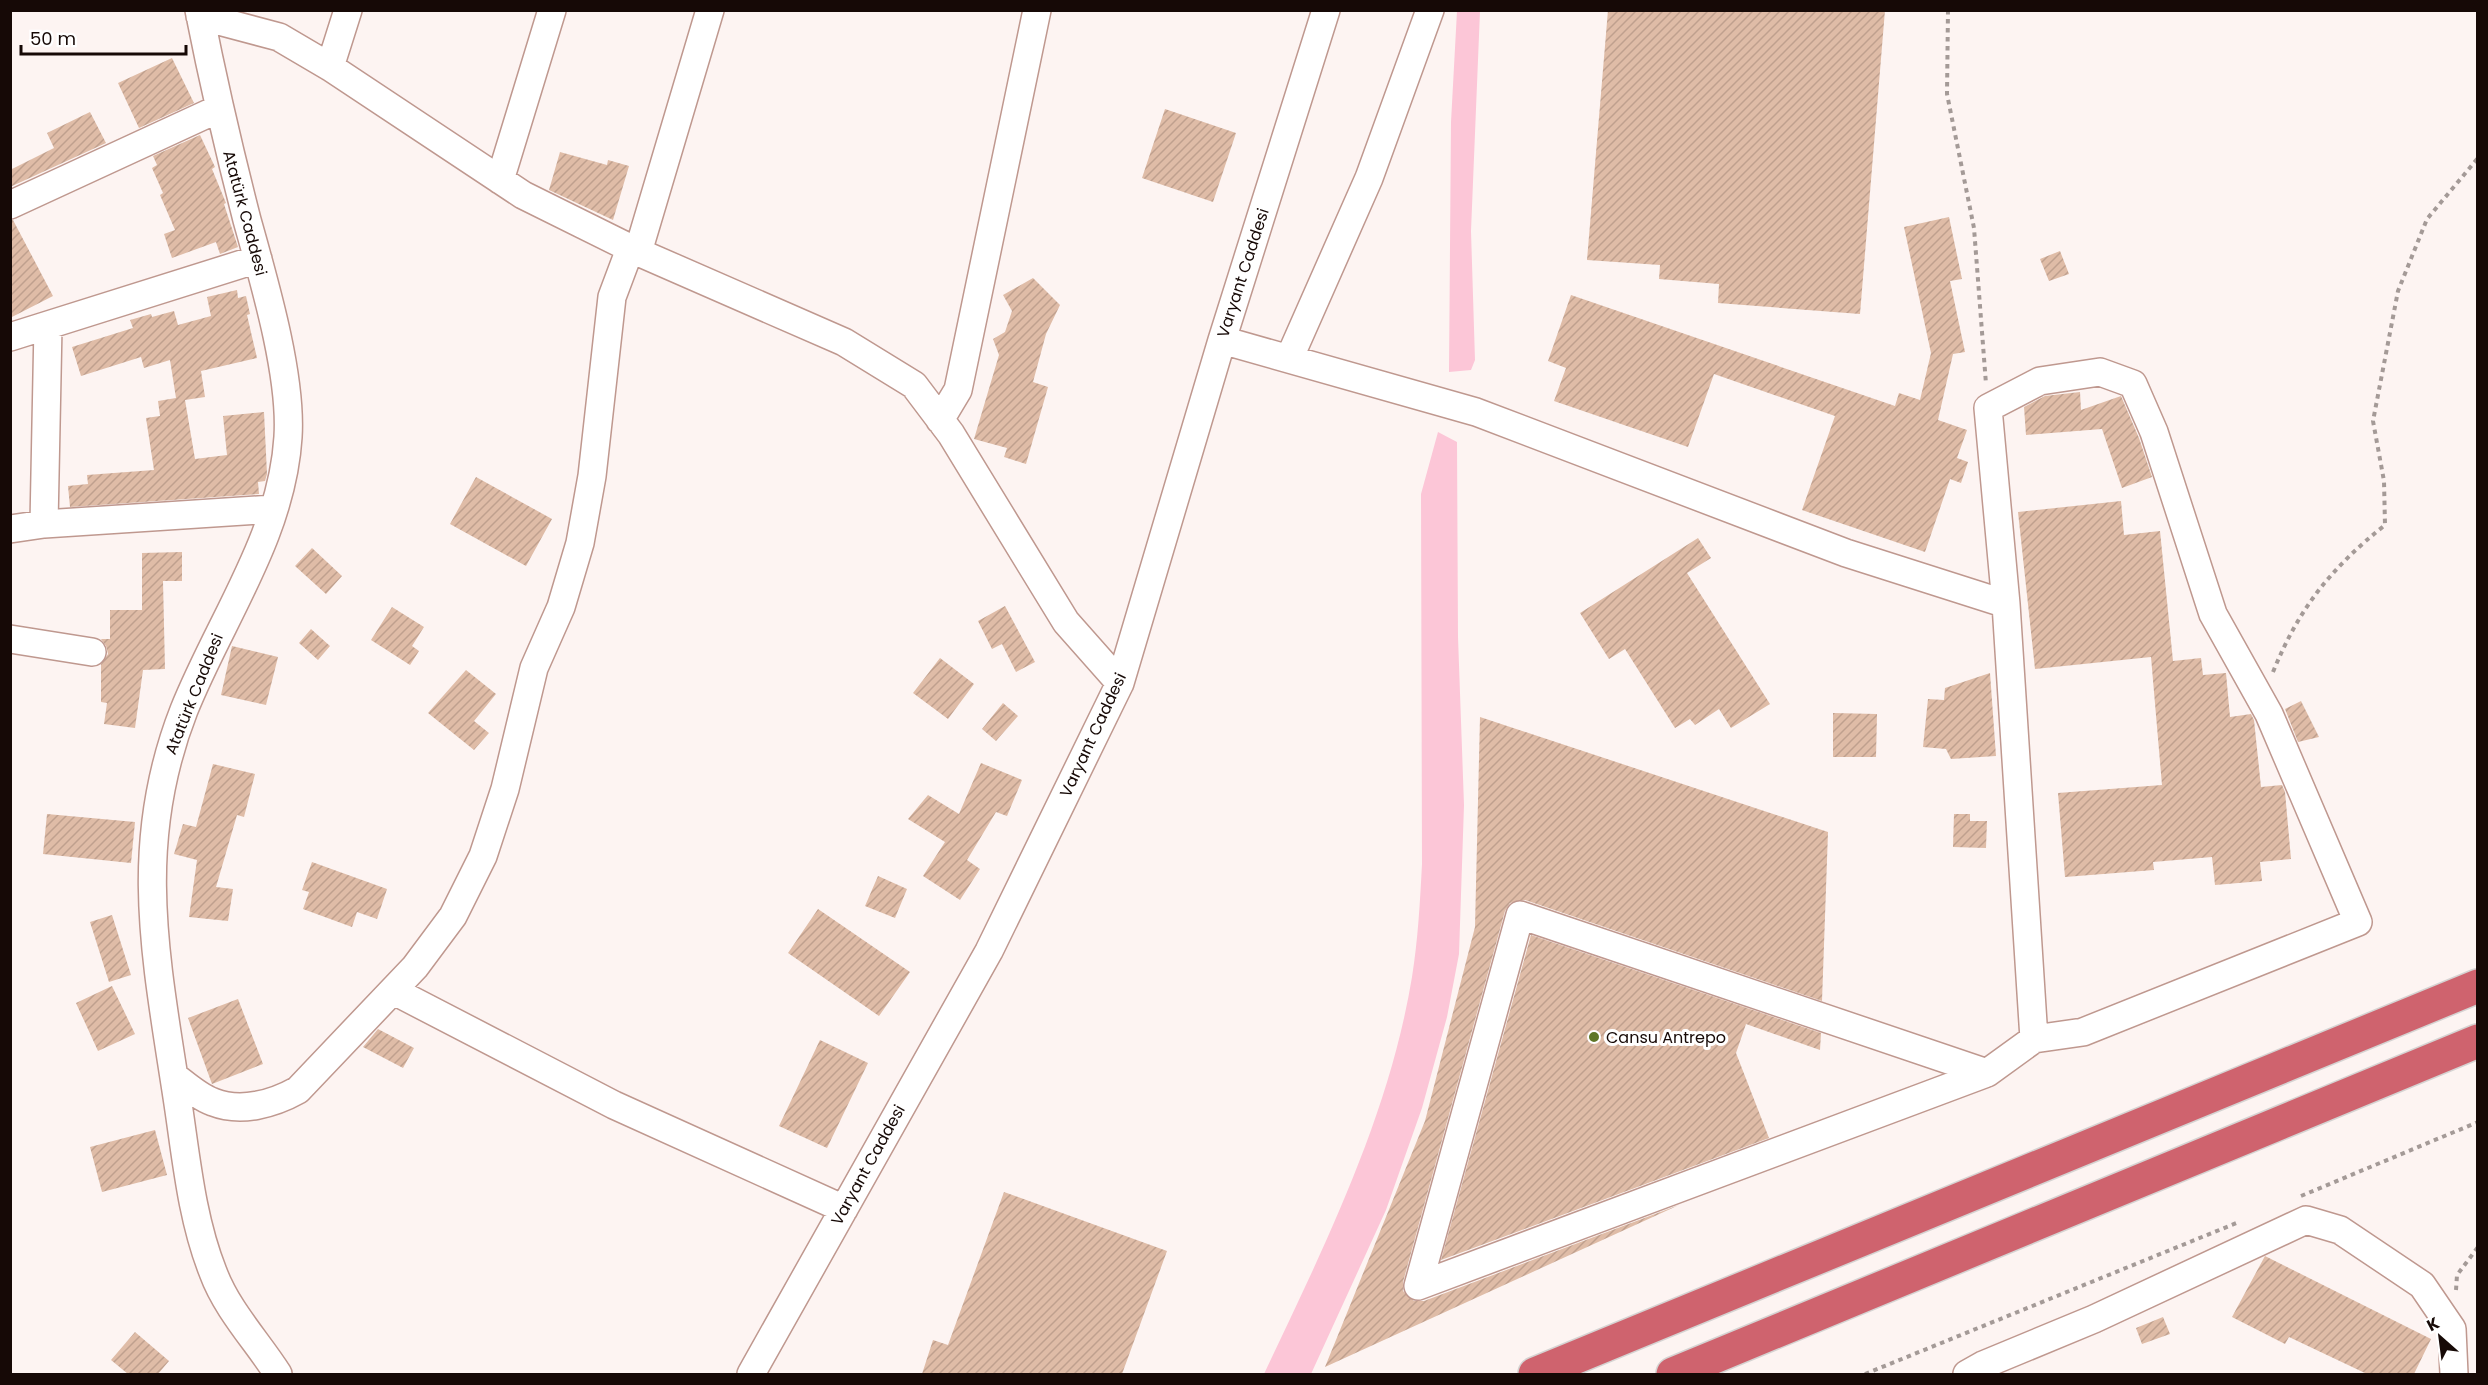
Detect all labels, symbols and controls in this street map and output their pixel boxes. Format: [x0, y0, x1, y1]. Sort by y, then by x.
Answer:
scale bar [21, 18, 186, 56]
text: 50 m [30, 26, 76, 51]
street label: Atatürk Caddesi [217, 148, 273, 278]
street label: Varyant Caddesi [1211, 205, 1275, 341]
street label: Atatürk Caddesi [159, 630, 229, 758]
street label: Varyant Caddesi [1054, 669, 1132, 801]
place label: Cansu Antrepo [1606, 1026, 1726, 1049]
marker: Cansu Antrepo [1587, 1030, 1601, 1044]
street label: Varyant Caddesi [825, 1100, 911, 1230]
north arrow [2410, 1307, 2470, 1367]
text: K [2423, 1311, 2444, 1337]

